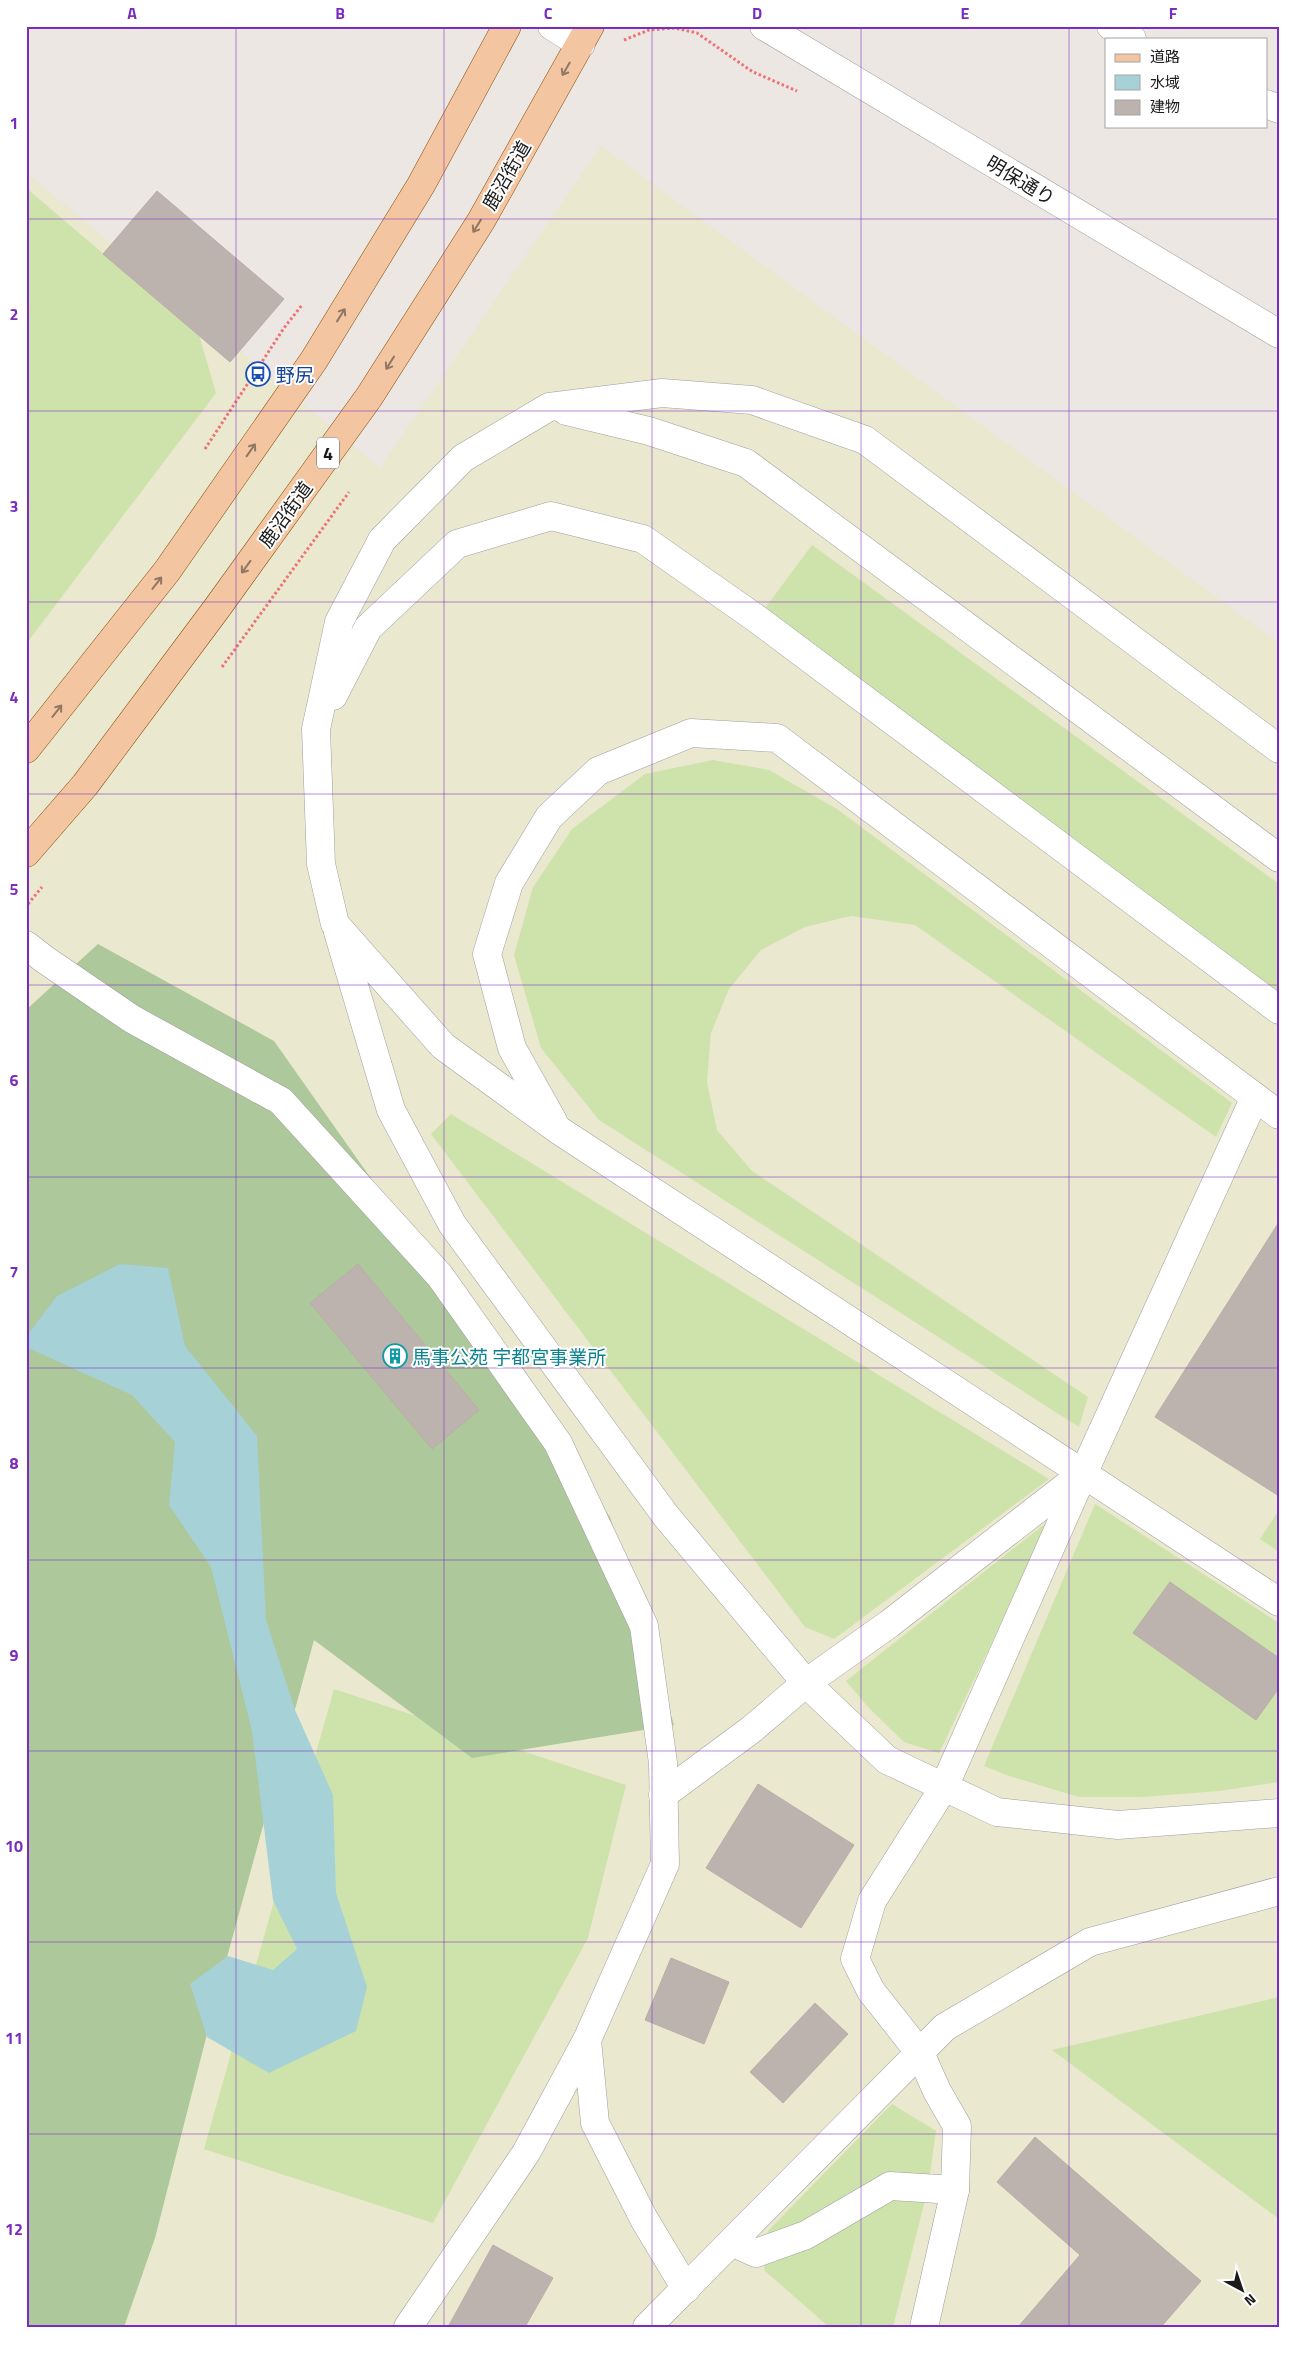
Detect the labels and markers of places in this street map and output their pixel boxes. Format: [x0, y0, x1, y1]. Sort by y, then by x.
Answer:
place label: 野尻 [276, 360, 314, 389]
bus stop icon: 野尻 [245, 361, 271, 387]
place label: 馬事公苑 宇都宮事業所 [412, 1342, 606, 1371]
building icon: 馬事公苑 宇都宮事業所 [382, 1343, 408, 1369]

